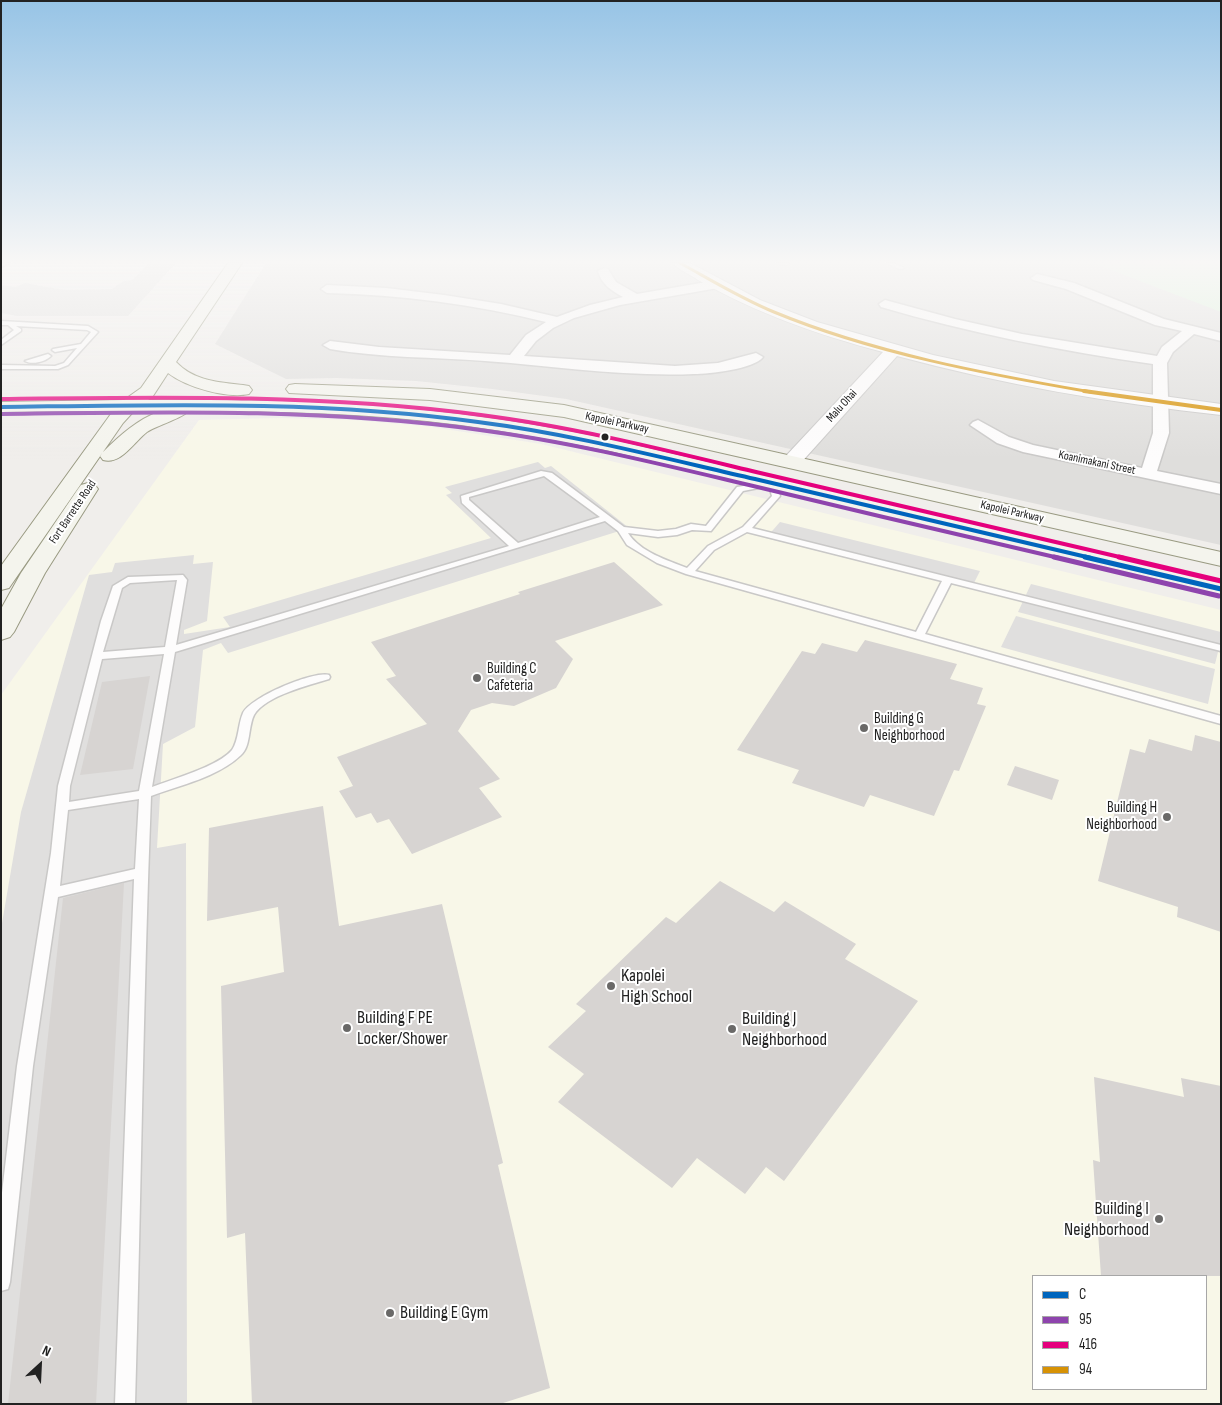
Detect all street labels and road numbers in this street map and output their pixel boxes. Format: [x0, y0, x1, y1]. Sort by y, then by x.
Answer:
street label: Malu Ohai [824, 387, 860, 425]
street label: Kapolei Parkway [584, 409, 650, 437]
street label: Koanimakani Street [1057, 448, 1137, 478]
street label: Fort Barrette Road [46, 477, 100, 547]
street label: Kapolei Parkway [979, 498, 1045, 526]

